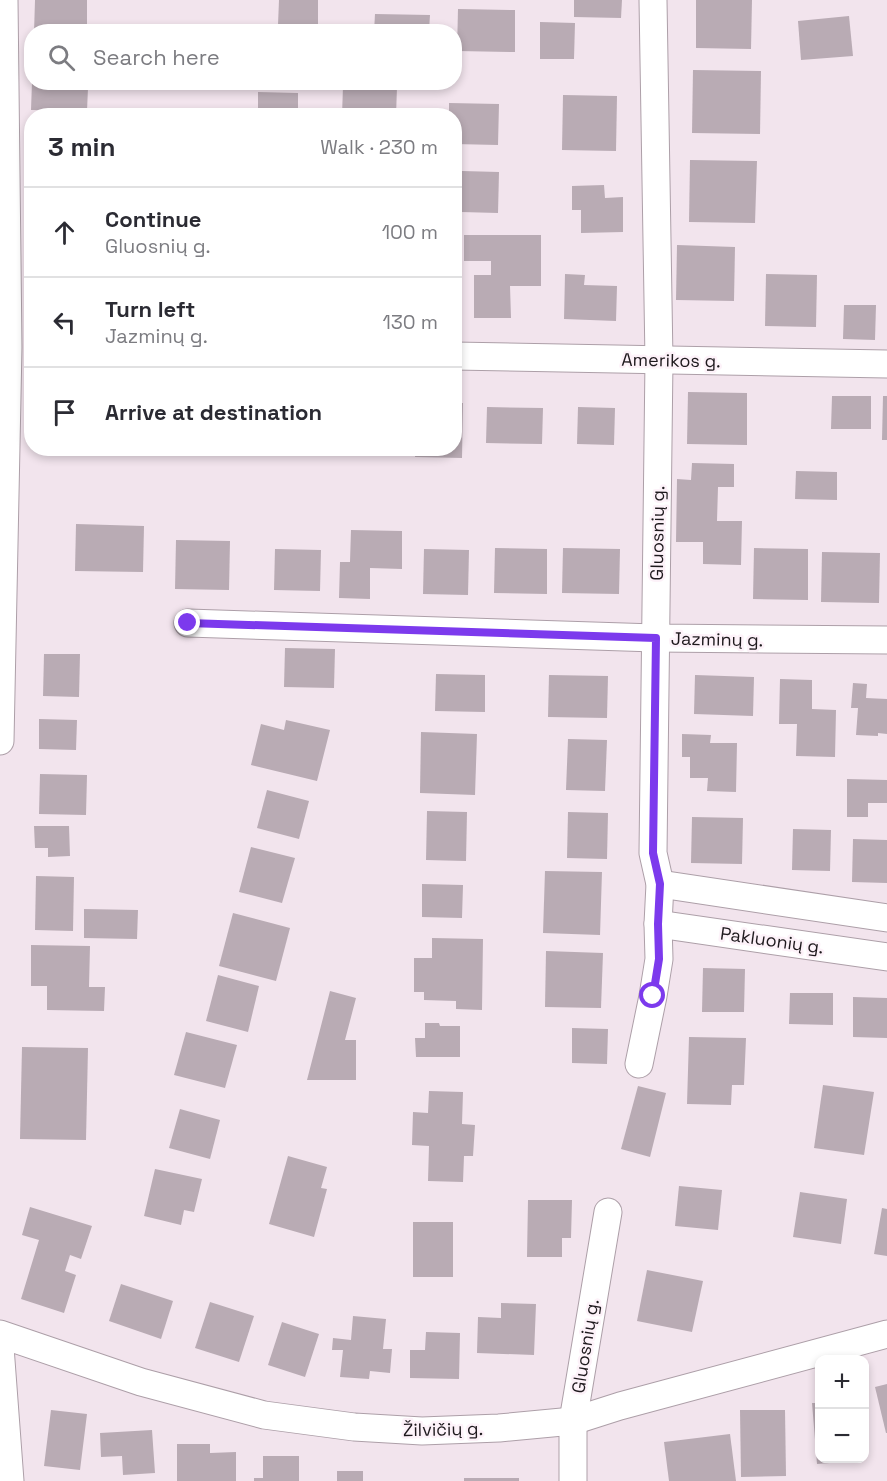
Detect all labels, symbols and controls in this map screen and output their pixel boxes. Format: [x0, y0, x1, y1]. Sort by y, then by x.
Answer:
search box [24, 24, 462, 90]
icon: search [45, 41, 78, 74]
text: Search here [93, 43, 220, 71]
text: 3 min [48, 130, 116, 164]
text: Walk · 230 m [320, 134, 438, 160]
text: Continue [105, 205, 201, 233]
icon: ahead [48, 216, 81, 249]
text: 100 m [382, 219, 438, 245]
text: Gluosnių g. [105, 233, 211, 259]
text: Turn left [105, 295, 195, 323]
icon: left [48, 306, 81, 339]
text: 130 m [382, 309, 438, 335]
text: Jazminų g. [105, 323, 208, 349]
street label: Amerikos g. [621, 348, 721, 372]
icon: arrive [48, 396, 81, 429]
text: Arrive at destination [105, 398, 322, 426]
street label: Gluosnių g. [645, 485, 669, 581]
route end [174, 609, 200, 635]
street label: Jazminų g. [671, 627, 763, 651]
street label: Pakluonių g. [719, 921, 825, 959]
route start [639, 982, 665, 1008]
street label: Gluosnių g. [566, 1297, 604, 1395]
map controls [815, 1355, 869, 1463]
button: + [815, 1355, 869, 1409]
button: − [815, 1409, 869, 1463]
street label: Žilvičių g. [403, 1417, 483, 1441]

